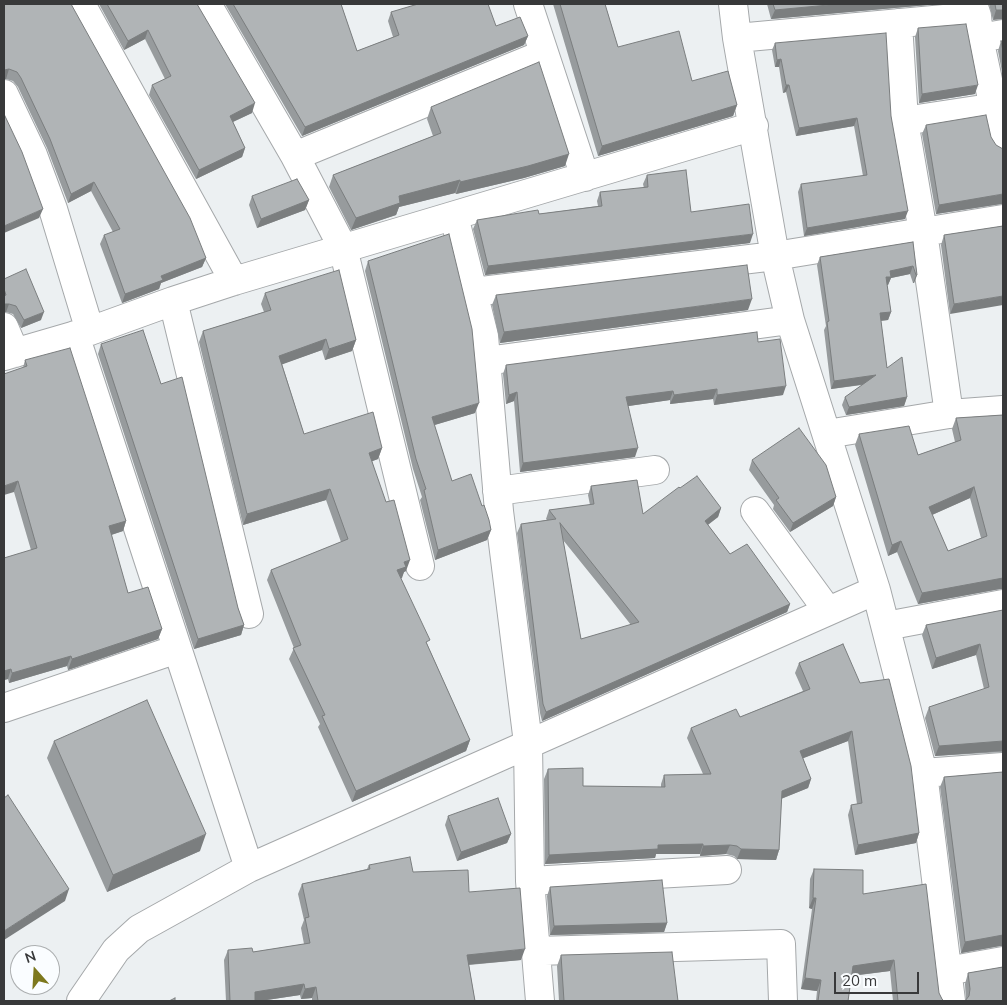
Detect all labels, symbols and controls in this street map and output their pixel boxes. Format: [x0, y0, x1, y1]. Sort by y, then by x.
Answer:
north arrow [10, 945, 60, 995]
text: N [23, 947, 38, 967]
scale bar [837, 962, 922, 994]
text: 20 m [842, 971, 877, 990]

